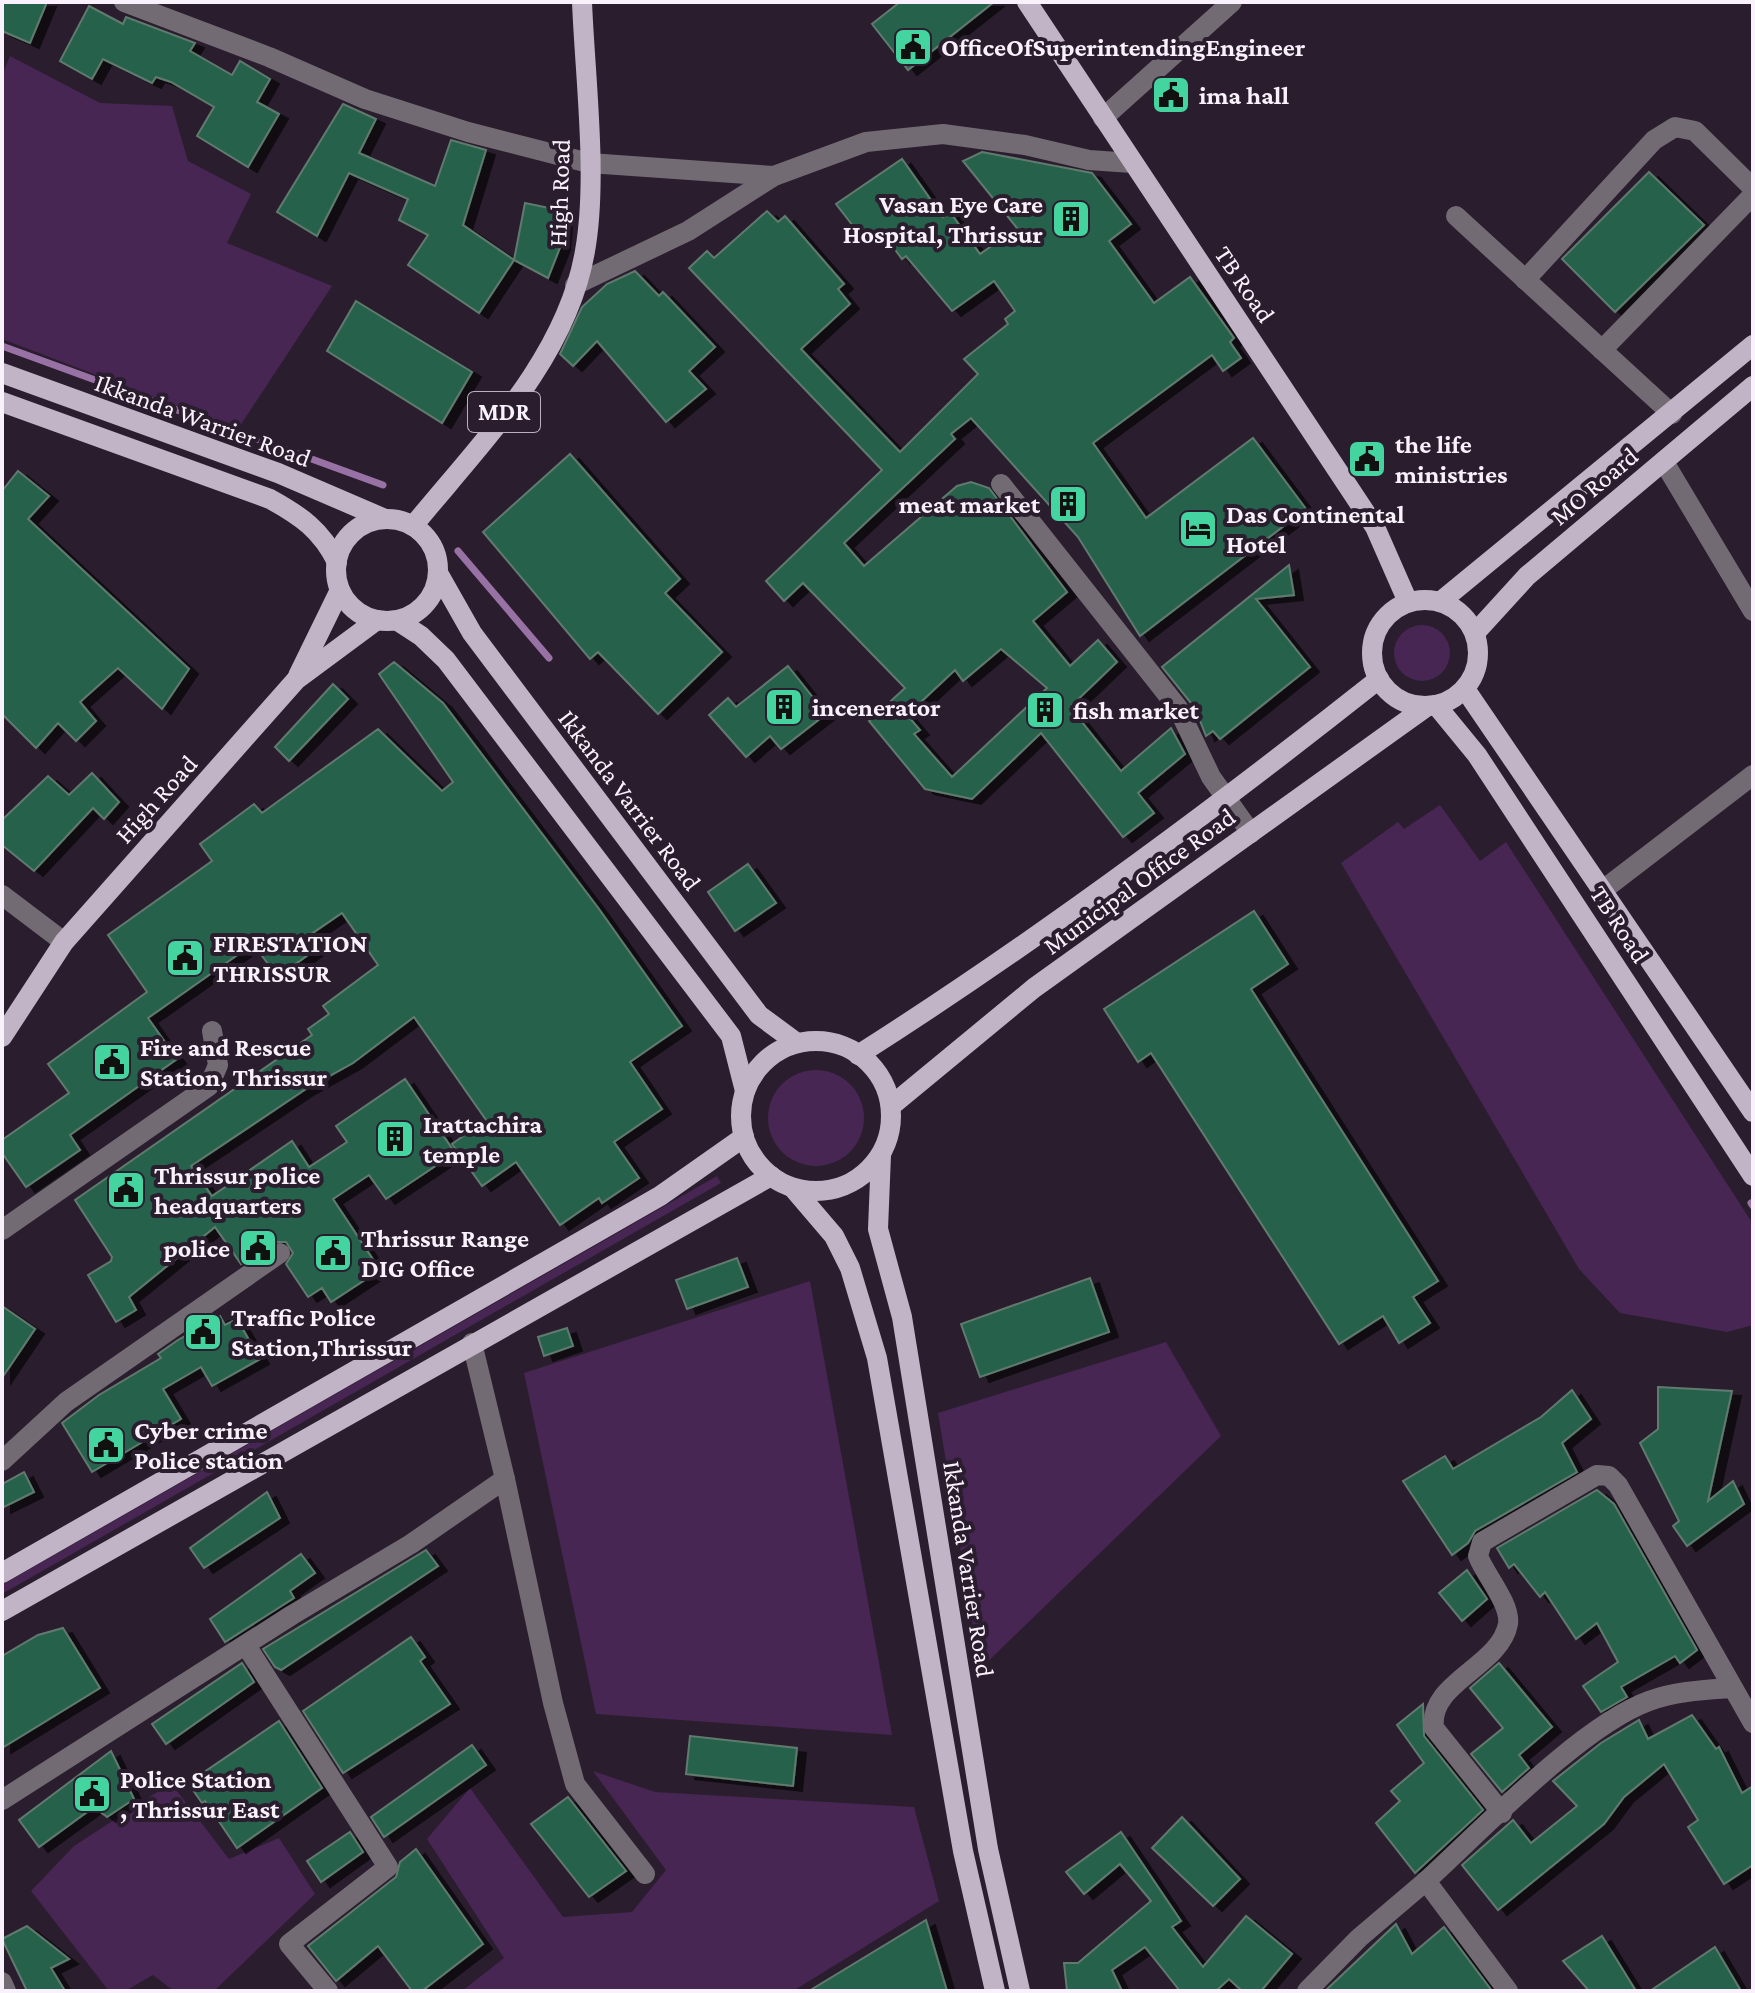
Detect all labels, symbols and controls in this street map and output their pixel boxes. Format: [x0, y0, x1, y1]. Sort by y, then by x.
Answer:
public building icon: OfficeOfSuperintendingEngineer [892, 26, 934, 68]
place label: OfficeOfSuperintendingEngineer [941, 33, 1306, 62]
public building icon: ima hall [1150, 74, 1192, 116]
place label: ima hall [1199, 81, 1289, 110]
street label: High Road [543, 138, 576, 247]
place label: Vasan Eye Care Hospital, Thrissur [843, 190, 1044, 249]
building icon: Vasan Eye Care Hospital, Thrissur [1050, 198, 1092, 240]
street label: TB Road [1209, 241, 1281, 328]
street label: Ikkanda Warrier Road [91, 368, 315, 473]
road number: MDR [468, 392, 540, 432]
place label: the life ministries [1395, 430, 1508, 489]
public building icon: the life ministries [1346, 438, 1388, 480]
street label: MO Roard [1545, 441, 1644, 531]
building icon: meat market [1047, 483, 1089, 525]
place label: meat market [899, 490, 1041, 519]
place label: Das Continental Hotel [1226, 500, 1405, 559]
hotel icon: Das Continental Hotel [1177, 508, 1219, 550]
building icon: incenerator [763, 686, 805, 728]
building icon: fish market [1024, 689, 1066, 731]
place label: incenerator [812, 693, 941, 722]
place label: fish market [1073, 696, 1199, 725]
street label: Ikkanda Varrier Road [552, 704, 707, 896]
street label: High Road [109, 749, 203, 849]
street label: Municipal Office Road [1038, 802, 1241, 961]
street label: TB Road [1584, 880, 1655, 968]
place label: FIRESTATION THRISSUR [213, 929, 367, 988]
public building icon: FIRESTATION THRISSUR [164, 937, 206, 979]
place label: Fire and Rescue Station, Thrissur [140, 1033, 328, 1092]
public building icon: Fire and Rescue Station, Thrissur [91, 1041, 133, 1083]
place label: Irattachira temple [423, 1110, 543, 1169]
building icon: Irattachira temple [374, 1118, 416, 1160]
place label: Thrissur police headquarters [154, 1161, 320, 1220]
public building icon: Thrissur police headquarters [105, 1169, 147, 1211]
place label: Thrissur Range DIG Office [361, 1224, 529, 1283]
public building icon: police [237, 1227, 279, 1269]
public building icon: Thrissur Range DIG Office [312, 1232, 354, 1274]
place label: police [163, 1234, 230, 1263]
place label: Traffic Police Station,Thrissur [231, 1303, 413, 1362]
public building icon: Traffic Police Station,Thrissur [182, 1311, 224, 1353]
place label: Cyber crime Police station [134, 1416, 283, 1475]
public building icon: Cyber crime Police station [85, 1424, 127, 1466]
street label: Ikkanda Varrier Road [937, 1459, 1000, 1680]
place label: Police Station , Thrissur East [120, 1765, 280, 1824]
public building icon: Police Station , Thrissur East [71, 1773, 113, 1815]

